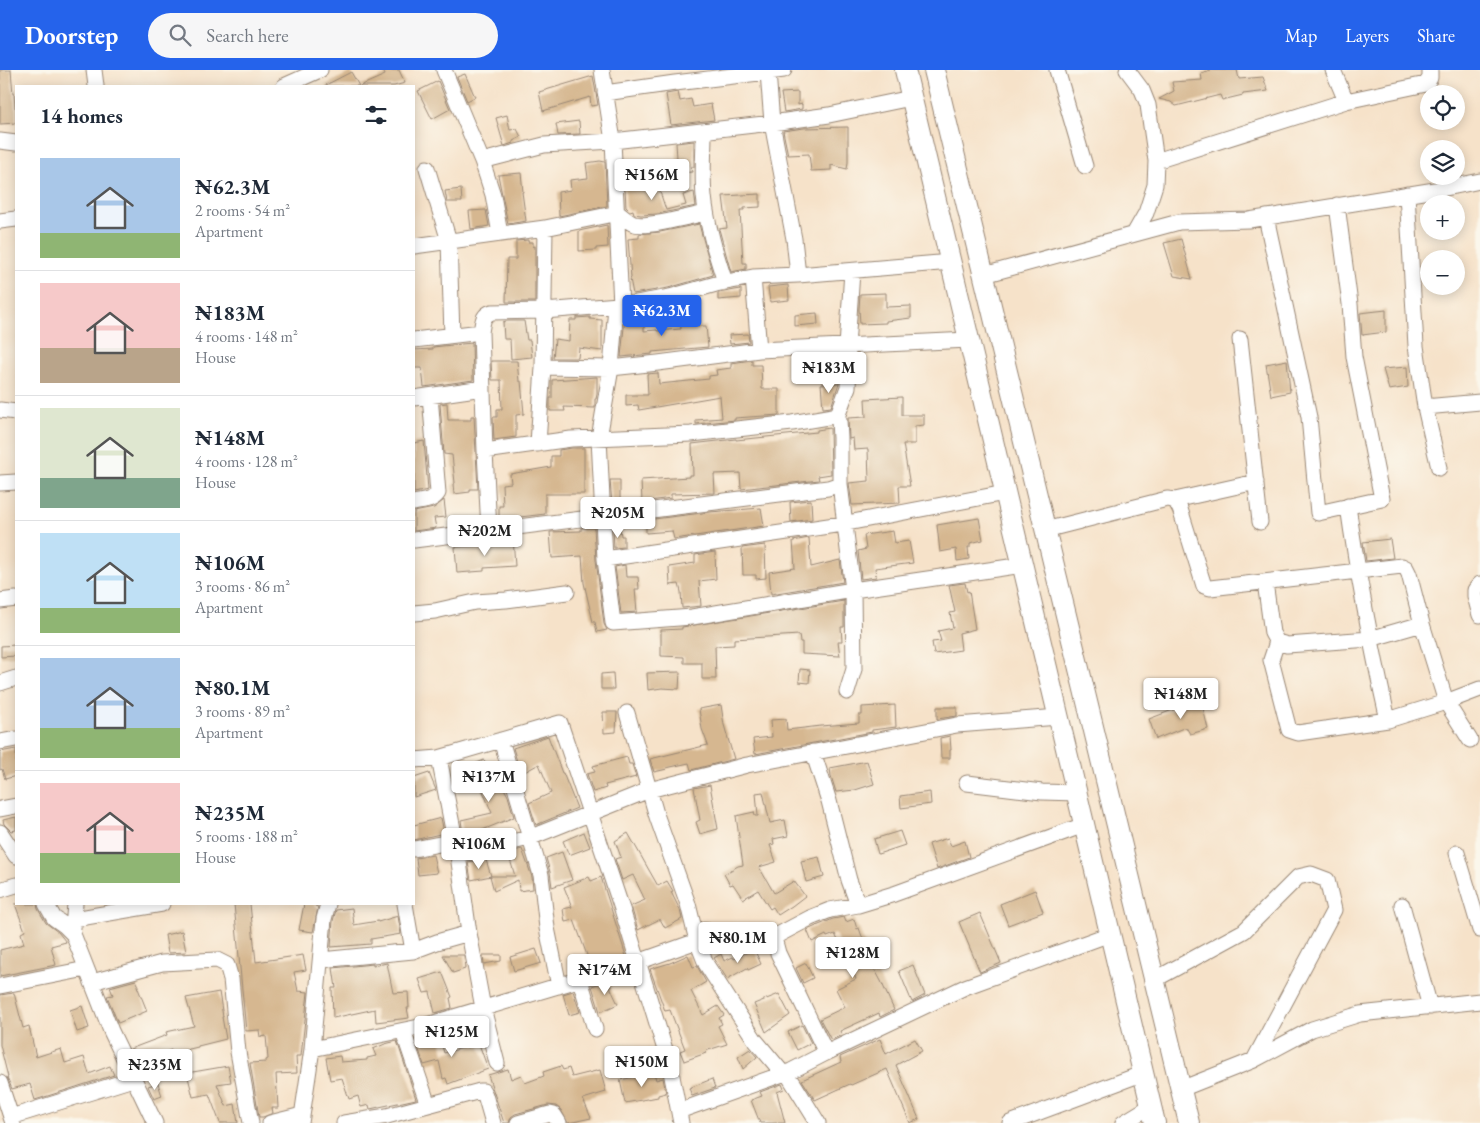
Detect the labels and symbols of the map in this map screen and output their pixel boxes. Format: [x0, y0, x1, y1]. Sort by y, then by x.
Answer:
pin: ₦156M [617, 158, 687, 201]
pin: ₦62.3M [621, 294, 703, 337]
pin: ₦183M [794, 352, 864, 394]
pin: ₦205M [583, 496, 653, 539]
pin: ₦202M [450, 514, 520, 557]
pin: ₦148M [1146, 678, 1216, 720]
pin: ₦137M [454, 760, 524, 803]
pin: ₦106M [444, 828, 514, 870]
pin: ₦80.1M [697, 922, 779, 964]
pin: ₦128M [818, 936, 888, 979]
pin: ₦174M [570, 954, 640, 996]
pin: ₦125M [417, 1016, 487, 1058]
pin: ₦150M [607, 1046, 677, 1088]
pin: ₦235M [120, 1048, 190, 1091]

